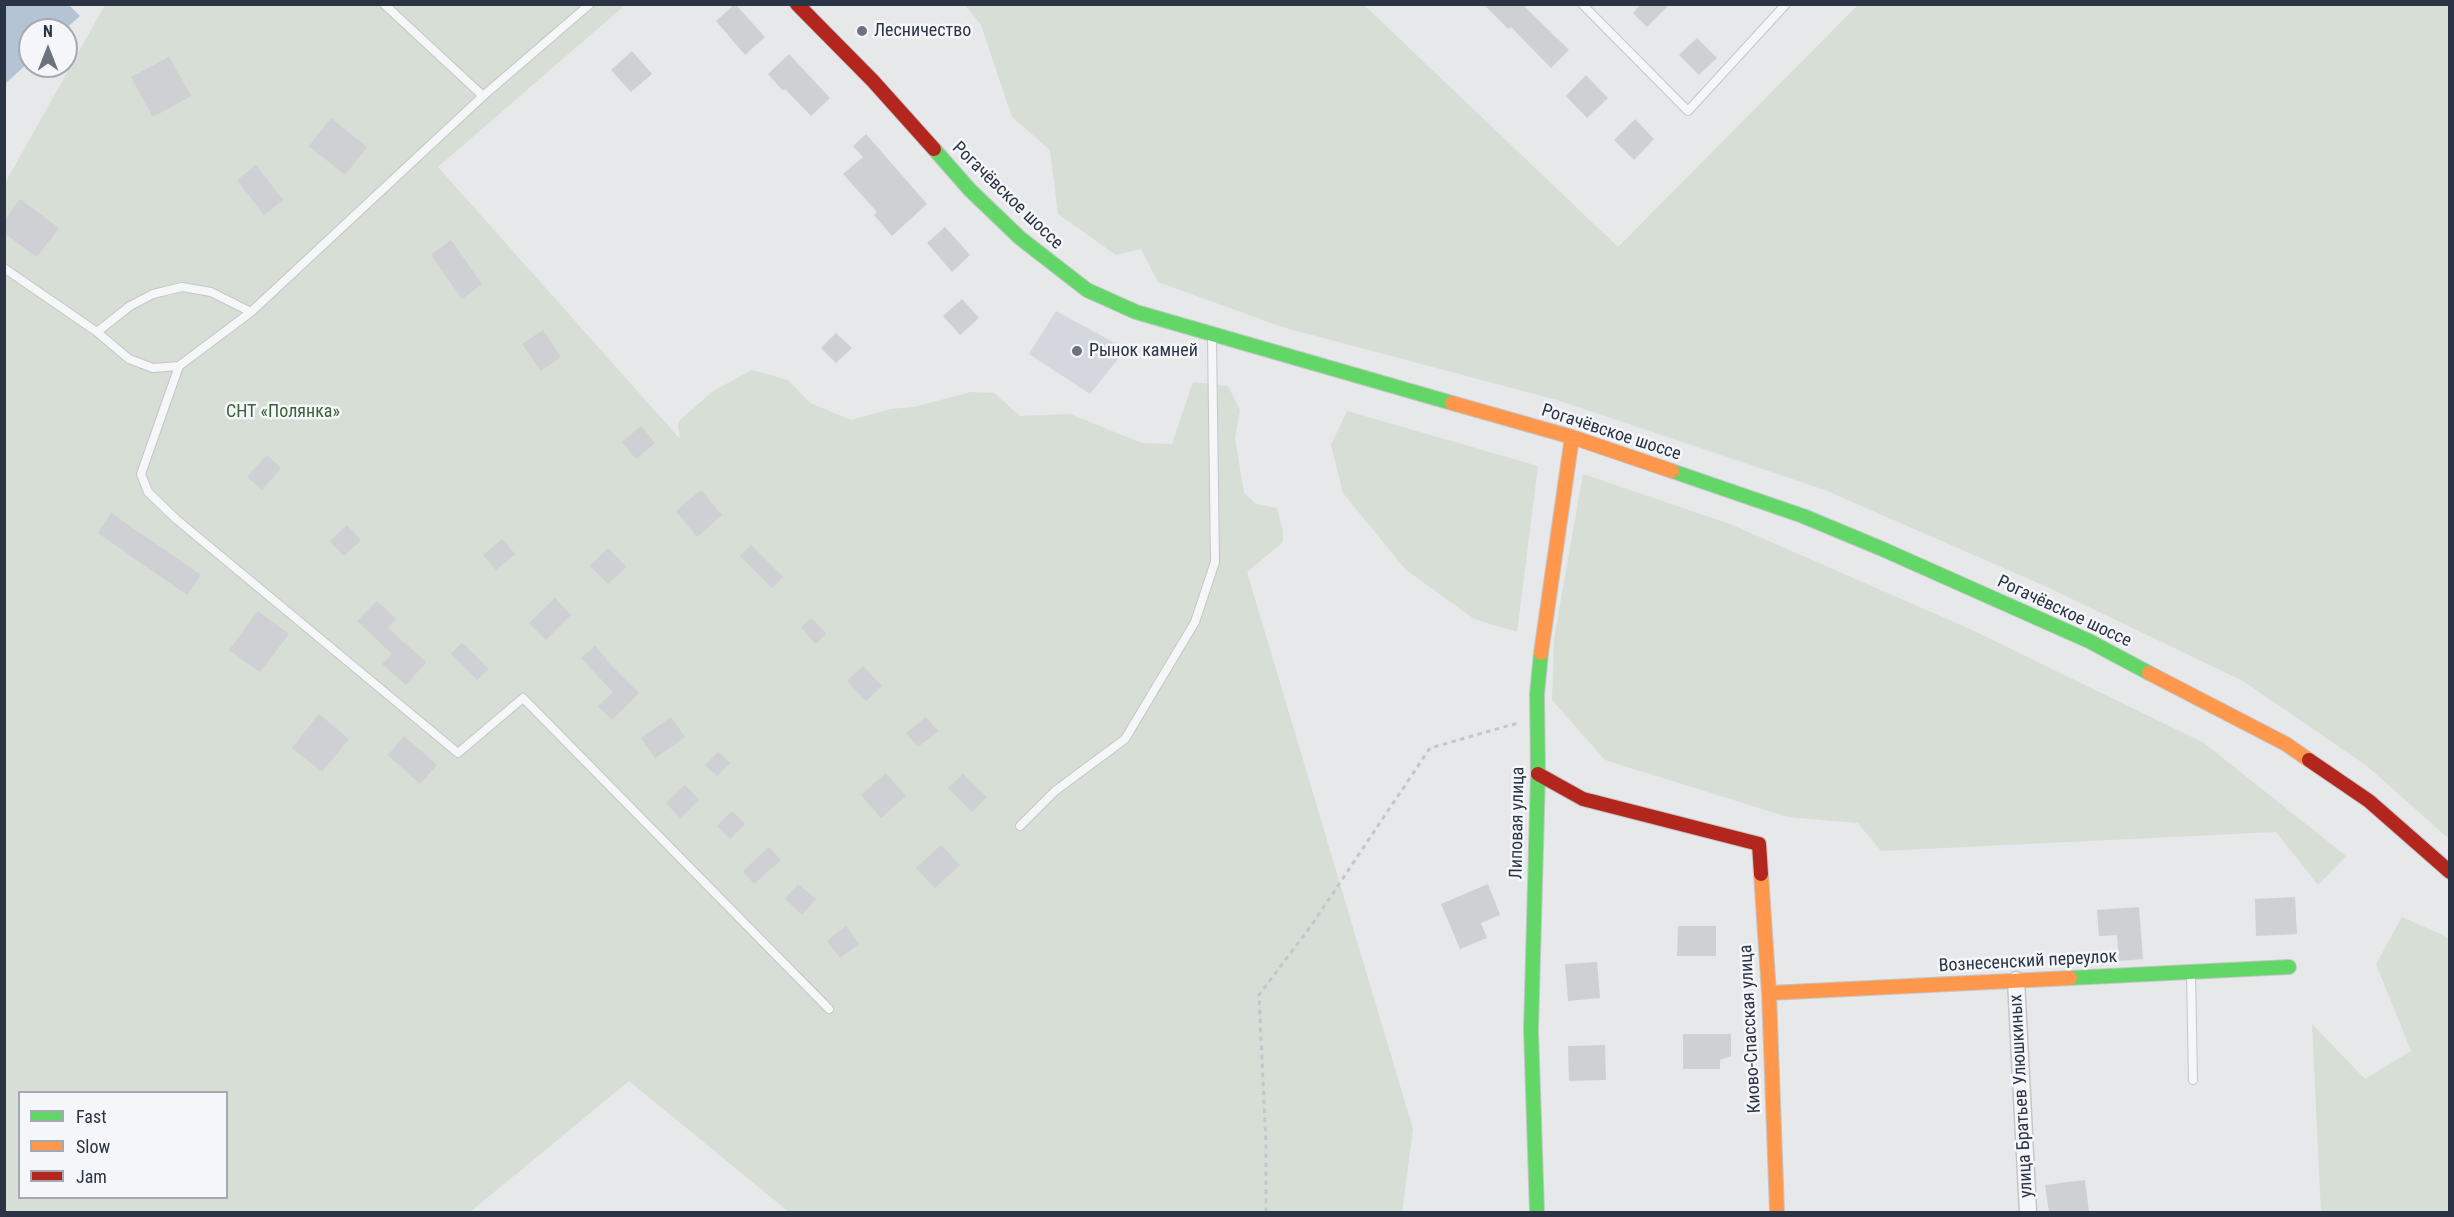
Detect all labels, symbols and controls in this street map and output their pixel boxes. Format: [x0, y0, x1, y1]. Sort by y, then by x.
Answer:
north arrow [18, 18, 78, 78]
place label: Лесничество [874, 20, 971, 42]
text: N [43, 22, 53, 41]
marker: Лесничество [855, 24, 869, 38]
street label: Рогачёвское шоссе [947, 138, 1067, 254]
place label: Рынок камней [1089, 340, 1198, 362]
marker: Рынок камней [1070, 344, 1084, 358]
street label: Рогачёвское шоссе [1538, 400, 1684, 466]
park label: СНТ «Полянка» [226, 401, 340, 423]
street label: Рогачёвское шоссе [1994, 571, 2134, 653]
street label: Липовая улица [1506, 767, 1530, 879]
street label: Киово-Спасская улица [1736, 944, 1766, 1114]
street label: Вознесенский переулок [1938, 947, 2118, 977]
street label: улица Братьев Улюшкиных [2006, 994, 2038, 1198]
legend [18, 1091, 228, 1199]
text: Fast [76, 1106, 107, 1127]
text: Slow [76, 1136, 110, 1157]
text: Jam [76, 1166, 107, 1187]

